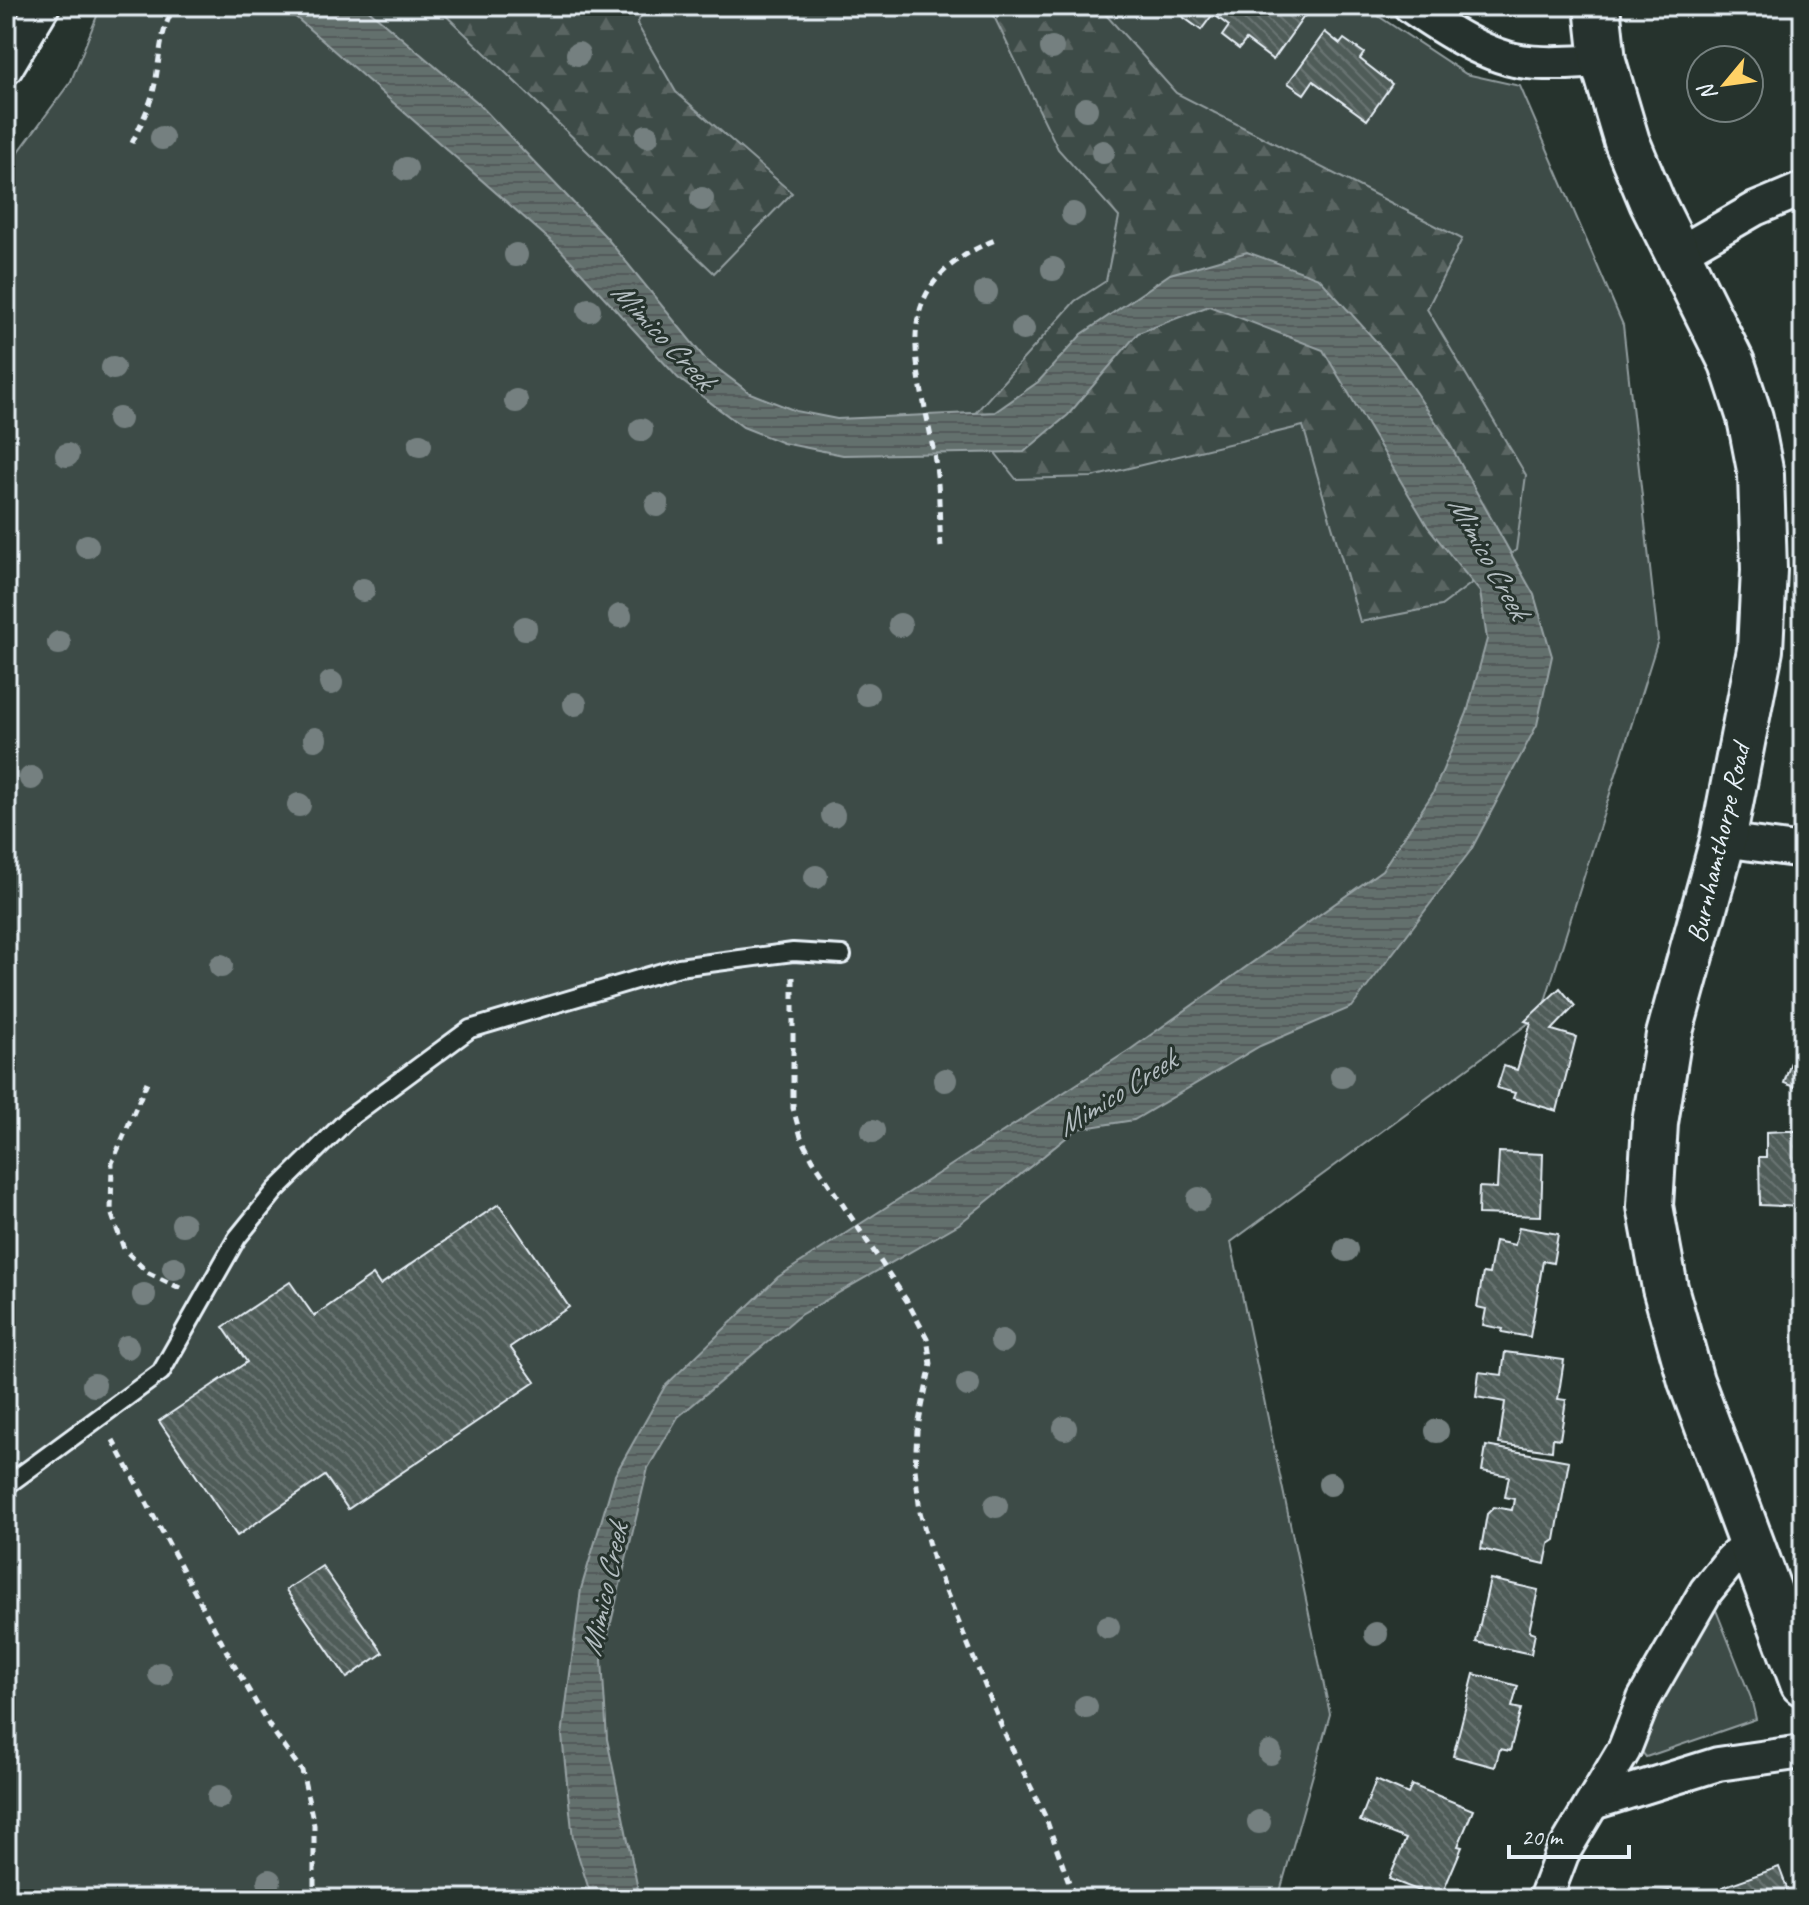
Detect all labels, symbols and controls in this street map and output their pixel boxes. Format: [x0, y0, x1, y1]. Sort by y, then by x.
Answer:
north arrow [1685, 44, 1765, 124]
text: N [1691, 78, 1724, 106]
water label: Mimico Creek [604, 273, 726, 401]
water label: Mimico Creek [1440, 489, 1540, 629]
street label: Burnhamthorpe Road [1678, 736, 1759, 946]
water label: Mimico Creek [1049, 1039, 1187, 1145]
water label: Mimico Creek [572, 1516, 638, 1659]
scale bar [1509, 1809, 1629, 1859]
text: 20 m [1521, 1822, 1564, 1852]

